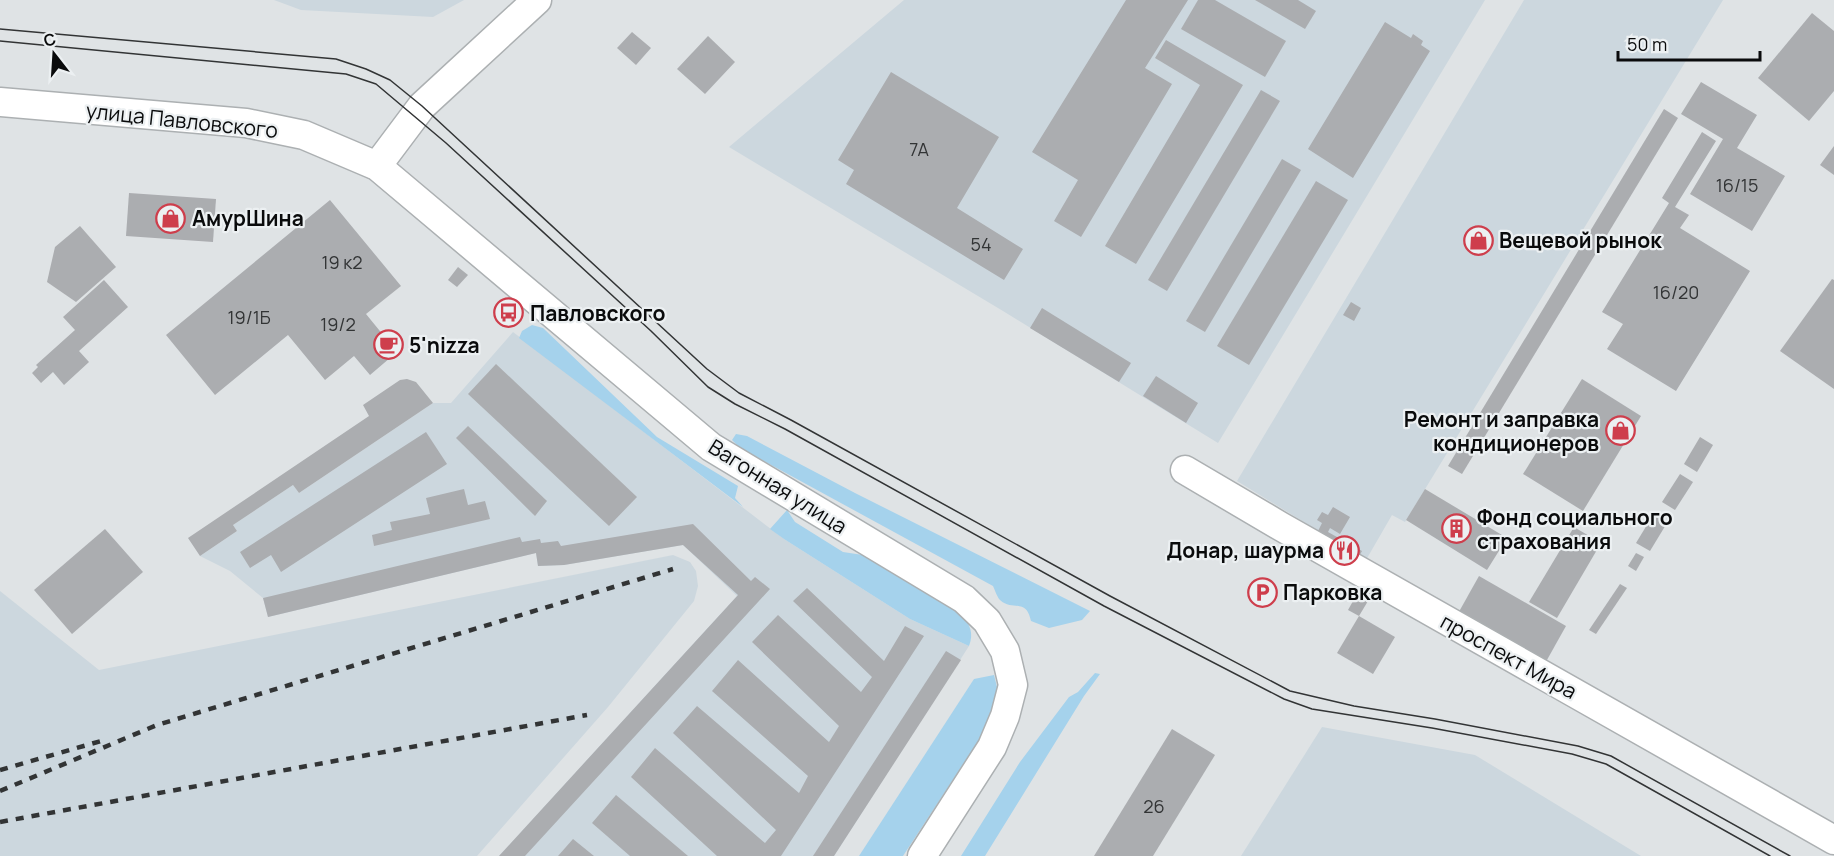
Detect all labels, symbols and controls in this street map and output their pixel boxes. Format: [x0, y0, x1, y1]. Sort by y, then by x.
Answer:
north arrow [24, 24, 84, 84]
scale bar [1618, 24, 1760, 62]
text: С [41, 27, 59, 52]
text: 50 m [1627, 32, 1667, 56]
street label: улица Павловского [85, 96, 279, 144]
house number: 7А [909, 137, 929, 161]
house number: 16/15 [1716, 173, 1758, 197]
shop icon: АмурШина [155, 202, 187, 234]
place label: АмурШина [192, 204, 304, 232]
shop icon: Вещевой рынок [1462, 224, 1494, 256]
place label: Вещевой рынок [1499, 226, 1662, 254]
house number: 54 [970, 232, 992, 256]
house number: 19 к2 [322, 250, 362, 274]
house number: 16/20 [1653, 280, 1699, 304]
bus stop icon: Павловского [493, 297, 525, 329]
place label: Павловского [530, 299, 665, 327]
house number: 19/1Б [227, 305, 271, 329]
house number: 19/2 [320, 312, 356, 336]
cafe icon: 5'nizza [372, 329, 404, 361]
place label: 5'nizza [409, 331, 480, 359]
place label: Ремонт и заправка кондиционеров [1404, 405, 1599, 457]
shop icon: Ремонт и заправка кондиционеров [1604, 415, 1636, 447]
street label: Вагонная улица [704, 432, 852, 540]
place label: Фонд социального страхования [1477, 503, 1673, 555]
building icon: Фонд социального страхования [1440, 513, 1472, 545]
restaurant icon: Донар, шаурма [1329, 534, 1361, 566]
place label: Донар, шаурма [1167, 536, 1324, 564]
parking icon: Парковка [1246, 576, 1278, 608]
place label: Парковка [1283, 578, 1382, 606]
street label: проспект Мира [1436, 607, 1582, 705]
house number: 26 [1143, 794, 1165, 818]

